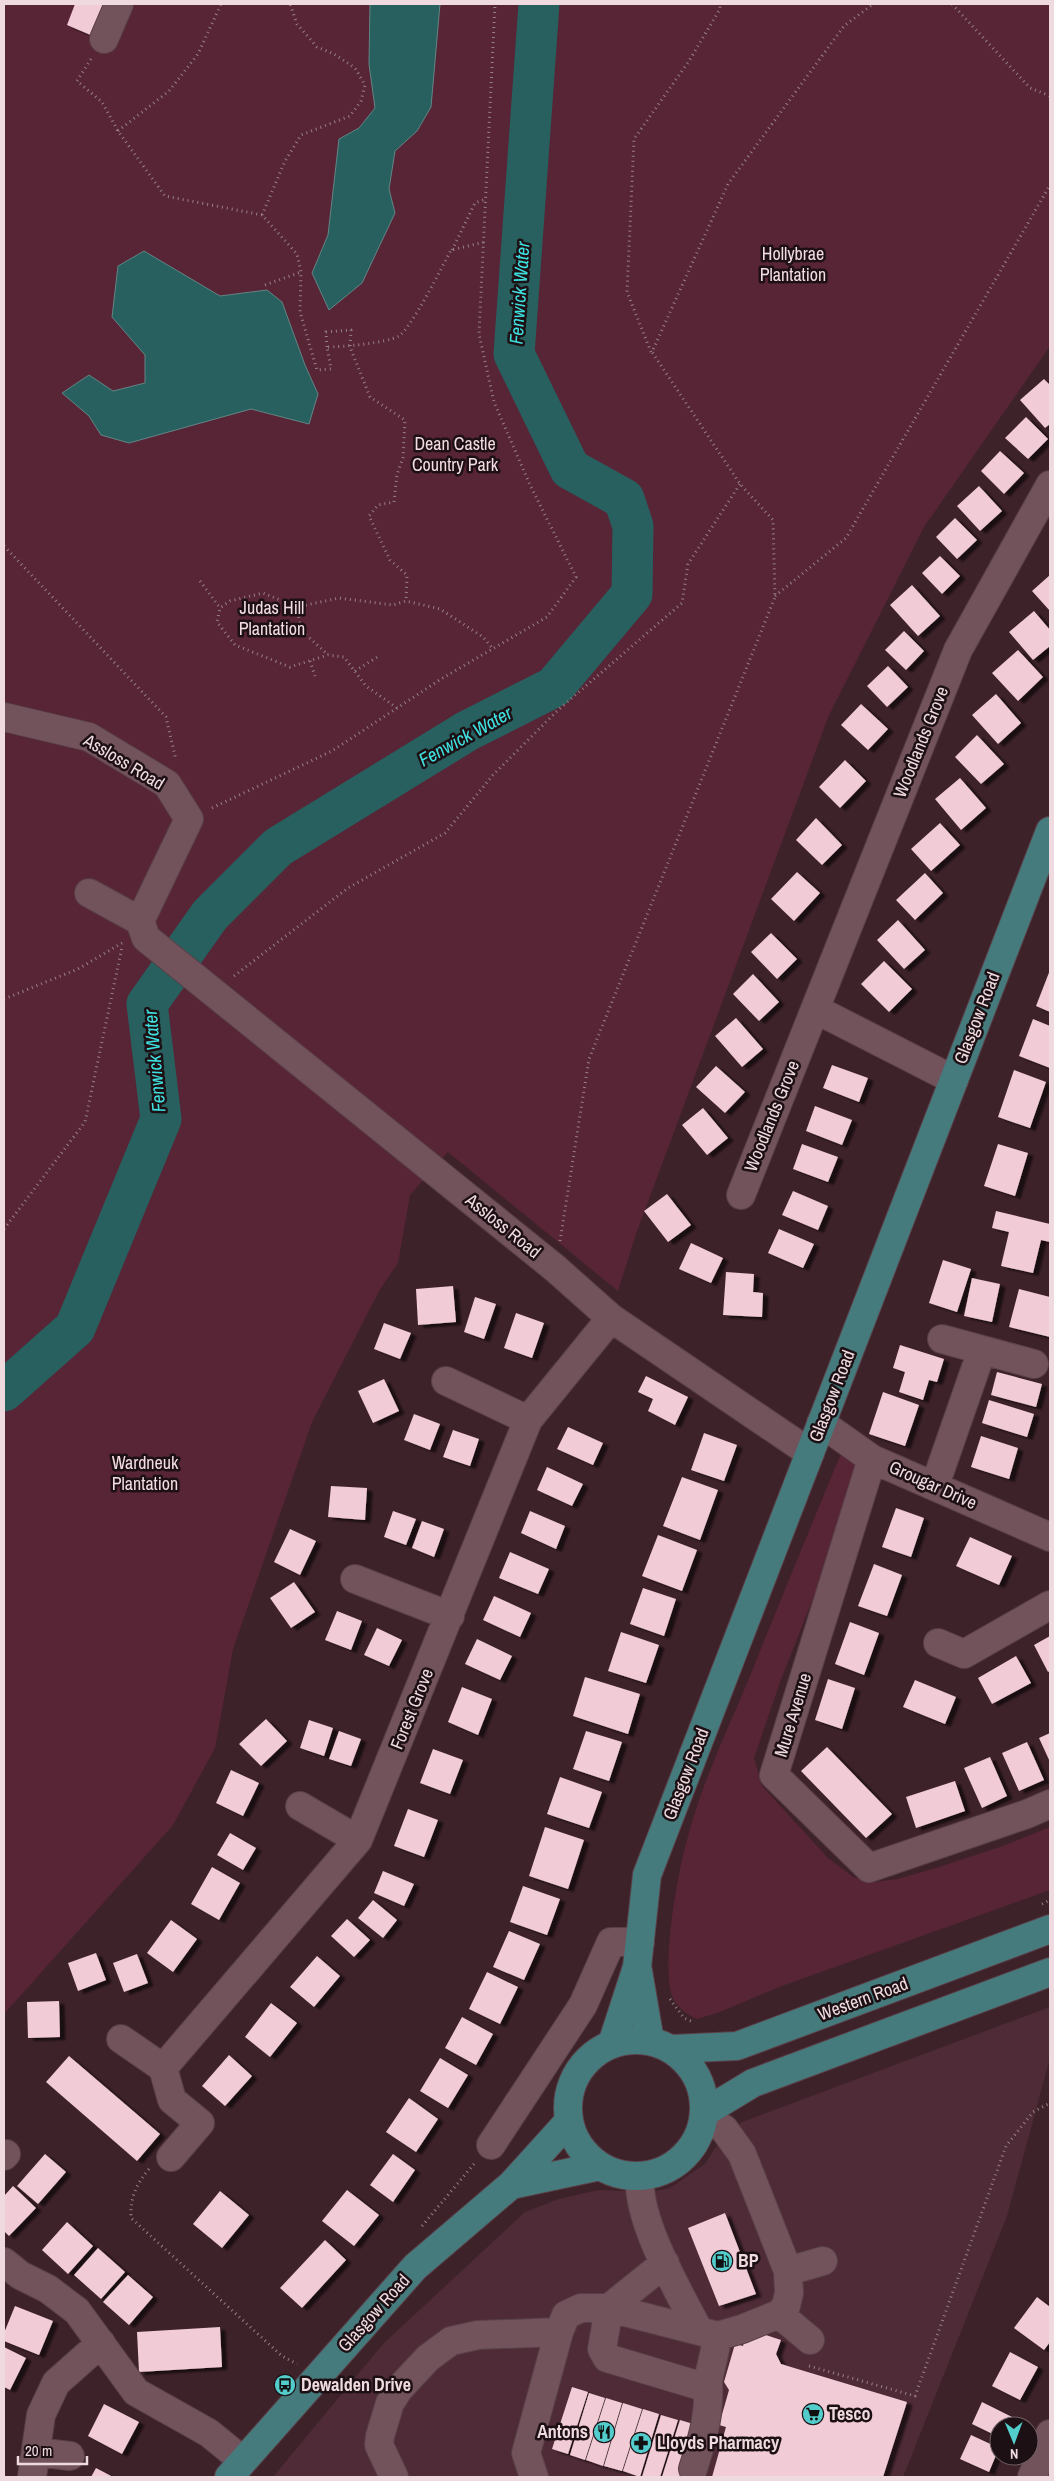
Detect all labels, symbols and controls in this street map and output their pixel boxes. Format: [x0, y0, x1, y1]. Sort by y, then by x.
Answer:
water label: Fenwick Water [502, 240, 536, 345]
park label: Hollybrae Plantation [760, 241, 826, 287]
park label: Dean Castle Country Park [412, 431, 499, 477]
park label: Judas Hill Plantation [239, 595, 305, 641]
street label: Woodlands Grove [887, 682, 954, 801]
water label: Fenwick Water [414, 699, 517, 772]
street label: Assloss Road [78, 727, 169, 796]
street label: Glasgow Road [948, 968, 1006, 1067]
water label: Fenwick Water [136, 1008, 171, 1113]
street label: Woodlands Grove [738, 1056, 805, 1175]
street label: Assloss Road [460, 1187, 546, 1264]
street label: Glasgow Road [803, 1346, 861, 1445]
park label: Wardneuk Plantation [112, 1450, 179, 1496]
street label: Grougar Drive [885, 1454, 981, 1515]
street label: Forest Grove [384, 1665, 439, 1753]
street label: Mure Avenue [768, 1670, 817, 1760]
street label: Glasgow Road [657, 1724, 715, 1823]
street label: Western Road [814, 1971, 911, 2026]
place label: BP [738, 2248, 759, 2273]
fuel station icon: BP [710, 2249, 734, 2273]
street label: Glasgow Road [332, 2268, 415, 2357]
place label: Dewalden Drive [301, 2372, 411, 2397]
bus stop icon: Dewalden Drive [273, 2373, 297, 2397]
place label: Tesco [829, 2401, 871, 2426]
supermarket icon: Tesco [801, 2402, 825, 2426]
north arrow [989, 2416, 1039, 2466]
place label: Antons [537, 2419, 588, 2444]
restaurant icon: Antons [592, 2420, 616, 2444]
place label: Lloyds Pharmacy [657, 2430, 780, 2455]
pharmacy icon: Lloyds Pharmacy [629, 2431, 653, 2455]
scale bar [18, 2434, 86, 2466]
text: 20 m [25, 2440, 52, 2461]
text: N [1010, 2445, 1019, 2463]

